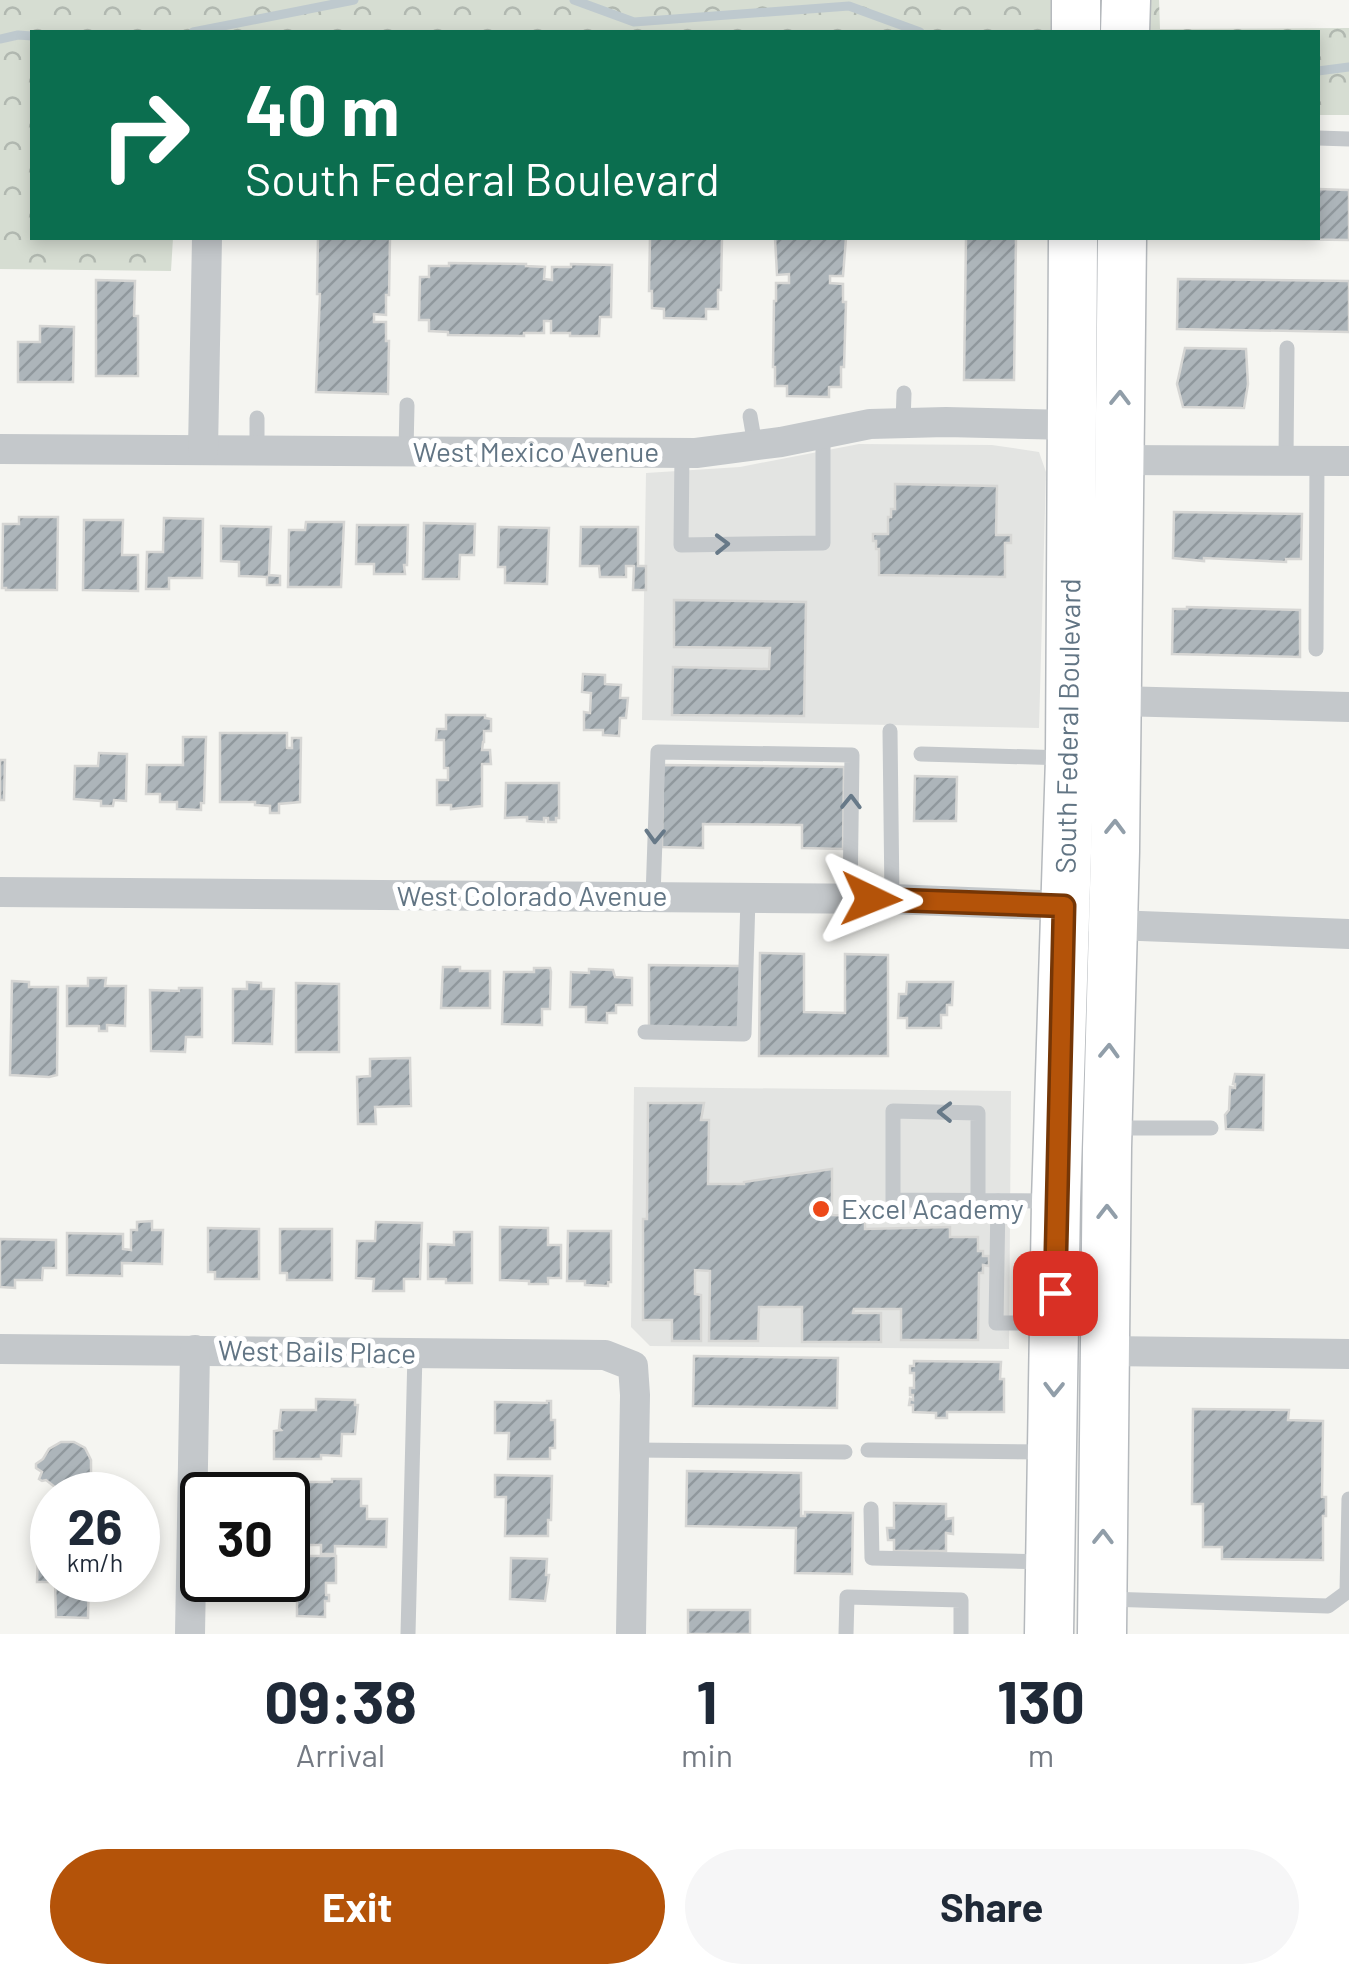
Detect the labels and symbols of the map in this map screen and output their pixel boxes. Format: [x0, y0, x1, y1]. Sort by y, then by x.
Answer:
one-way arrow [1109, 389, 1131, 404]
street label: West Mexico Avenue [413, 434, 659, 468]
one-way arrow [714, 533, 730, 555]
street label: South Federal Boulevard [1047, 578, 1087, 874]
one-way arrow [841, 793, 862, 809]
one-way arrow [1104, 819, 1126, 834]
one-way arrow [644, 828, 665, 844]
position arrow [819, 847, 923, 951]
street label: West Colorado Avenue [397, 878, 667, 912]
one-way arrow [1099, 1042, 1120, 1058]
one-way arrow [936, 1101, 952, 1123]
place label: Excel Academy [841, 1191, 1024, 1225]
marker: Excel Academy [810, 1198, 832, 1220]
one-way arrow [1096, 1203, 1118, 1218]
pin [1013, 1251, 1098, 1336]
street label: West Bails Place [218, 1332, 416, 1370]
one-way arrow [1043, 1381, 1064, 1397]
speed limit sign: 30 [180, 1472, 310, 1602]
one-way arrow [1093, 1528, 1114, 1544]

